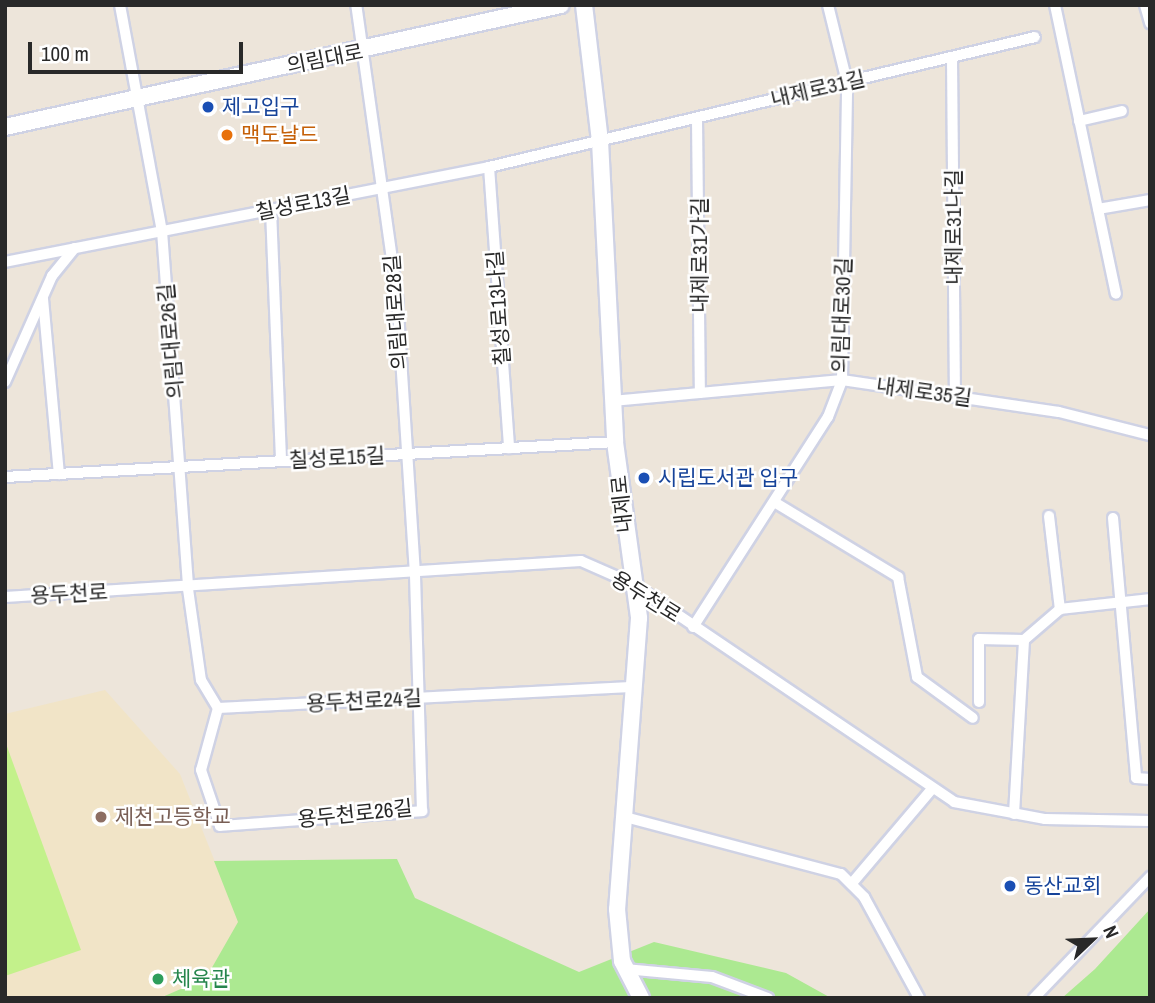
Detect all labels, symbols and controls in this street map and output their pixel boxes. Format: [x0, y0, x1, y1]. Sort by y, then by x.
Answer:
scale bar [32, 28, 247, 72]
text: 100 m [41, 39, 89, 68]
street label: 의림대로 [285, 39, 365, 79]
street label: 내제로31길 [768, 66, 868, 112]
place label: 제고입구 [222, 94, 299, 120]
marker: 제고입구 [200, 99, 216, 115]
place label: 맥도날드 [241, 122, 318, 148]
marker: 맥도날드 [219, 127, 235, 143]
street label: 내제로31나길 [941, 169, 967, 285]
street label: 칠성로13길 [253, 182, 353, 226]
street label: 내제로31가길 [687, 197, 713, 313]
street label: 칠성로13나길 [482, 249, 516, 367]
street label: 의림대로28길 [379, 253, 413, 371]
street label: 의림대로30길 [827, 257, 857, 373]
street label: 의림대로26길 [153, 282, 189, 400]
street label: 내제로35길 [874, 373, 974, 411]
street label: 칠성로15길 [288, 443, 386, 473]
place label: 시립도서관 입구 [658, 465, 798, 491]
marker: 시립도서관 입구 [636, 470, 652, 486]
street label: 내제로 [606, 474, 638, 534]
street label: 용두천로 [607, 566, 685, 628]
street label: 용두천로 [30, 579, 108, 609]
street label: 용두천로24길 [306, 685, 422, 717]
street label: 용두천로26길 [296, 795, 414, 833]
place label: 제천고등학교 [115, 804, 231, 830]
marker: 제천고등학교 [93, 809, 109, 825]
place label: 동산교회 [1024, 873, 1101, 899]
marker: 동산교회 [1002, 878, 1018, 894]
north arrow [1057, 905, 1127, 975]
text: N [1097, 922, 1125, 942]
place label: 체육관 [172, 966, 230, 992]
marker: 체육관 [150, 971, 166, 987]

